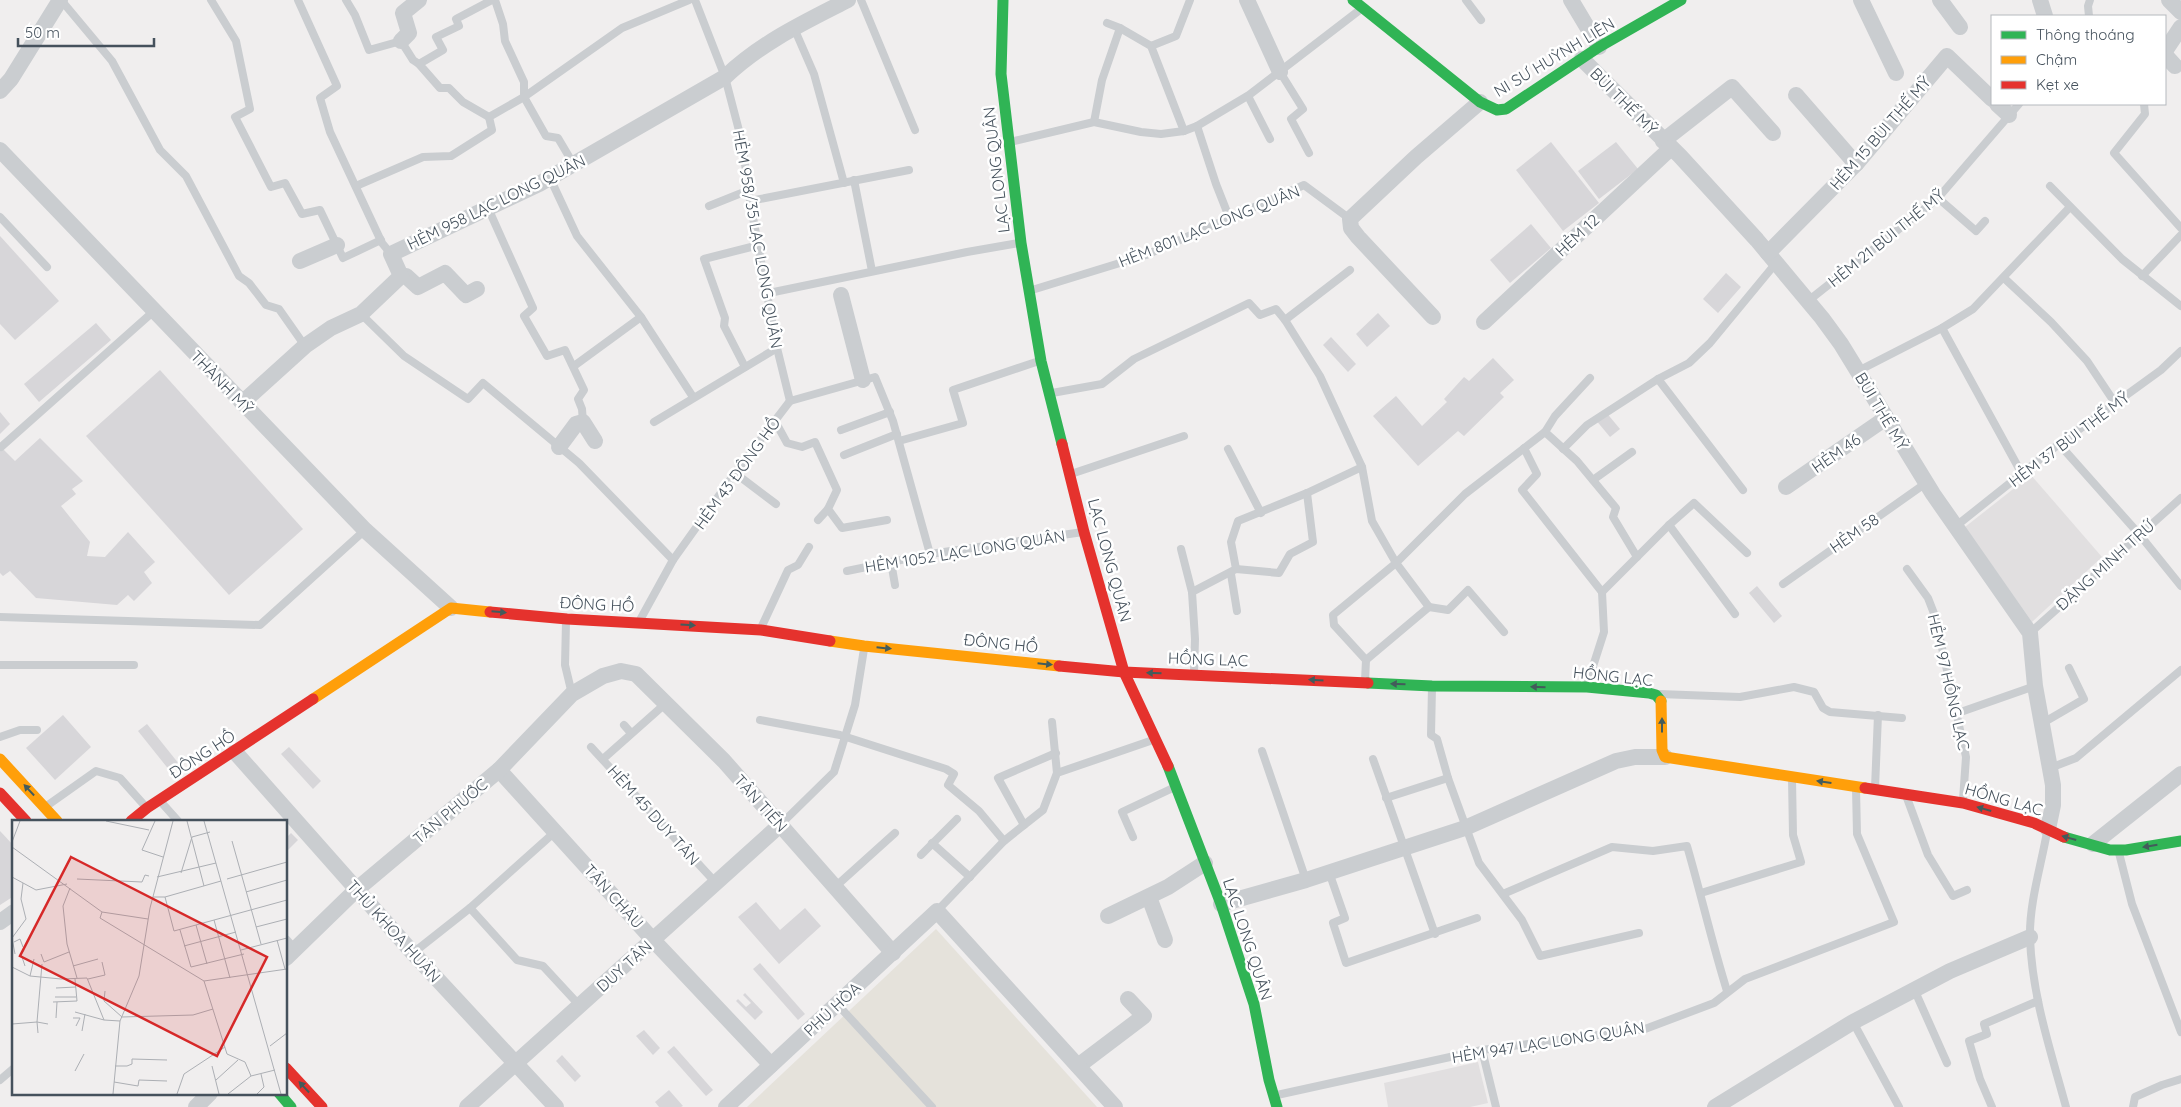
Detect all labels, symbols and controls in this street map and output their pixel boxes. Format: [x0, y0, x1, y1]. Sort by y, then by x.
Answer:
street label: NI SƯ HUỲNH LIÊN [1490, 13, 1618, 101]
scale bar [18, 15, 154, 47]
legend [1991, 15, 2166, 105]
text: 50 m [25, 23, 60, 42]
text: Thông thoáng [2036, 25, 2135, 44]
text: Chậm [2036, 50, 2077, 69]
street label: BÙI THẾ MỸ [1586, 63, 1662, 139]
street label: HẺM 15 BÙI THẾ MỸ [1825, 72, 1935, 194]
text: Kẹt xe [2036, 75, 2079, 94]
street label: LẠC LONG QUÂN [978, 106, 1014, 234]
street label: HẺM 958/35 LẠC LONG QUÂN [729, 128, 787, 350]
street label: HẺM 958 LẠC LONG QUÂN [404, 150, 588, 254]
street label: HẺM 801 LẠC LONG QUÂN [1115, 180, 1303, 272]
street label: HẺM 21 BÙI THẾ MỸ [1824, 185, 1948, 291]
street label: HẺM 12 [1551, 210, 1603, 260]
street label: THÀNH MỸ [187, 346, 257, 418]
street label: BÙI THẾ MỸ [1851, 369, 1913, 453]
street label: HẺM 37 BÙI THẾ MỸ [2005, 387, 2133, 491]
street label: HẺM 43 ĐÔNG HỒ [688, 412, 784, 533]
street label: HẺM 46 [1808, 429, 1865, 477]
street label: LẠC LONG QUÂN [1084, 496, 1136, 624]
street label: HẺM 58 [1826, 509, 1882, 557]
street label: ĐẶNG MINH TRỨ [2052, 515, 2159, 614]
street label: HẺM 1052 LẠC LONG QUÂN [863, 525, 1067, 577]
street label: ĐÔNG HỒ [559, 590, 635, 616]
one-way arrow [492, 609, 508, 617]
street label: HẺM 97 HỒNG LẠC [1924, 611, 1976, 752]
one-way arrow [680, 621, 696, 629]
street label: ĐÔNG HỒ [963, 627, 1039, 657]
one-way arrow [876, 644, 892, 652]
street label: HỒNG LẠC [1168, 646, 1248, 670]
one-way arrow [1038, 660, 1054, 668]
street label: HỒNG LẠC [1572, 660, 1654, 690]
one-way arrow [1146, 669, 1162, 677]
one-way arrow [1308, 676, 1324, 684]
one-way arrow [1390, 680, 1406, 688]
one-way arrow [1530, 683, 1546, 691]
one-way arrow [1658, 717, 1666, 733]
street label: ĐÔNG HỒ [164, 724, 239, 783]
street label: HẺM 45 DUY TÂN [604, 761, 704, 869]
street label: TÂN TIẾN [730, 770, 792, 836]
street label: TÂN PHƯỚC [409, 774, 491, 848]
street label: HỒNG LẠC [1963, 776, 2046, 820]
one-way arrow [1816, 777, 1832, 785]
one-way arrow [23, 784, 34, 796]
one-way arrow [1977, 805, 1992, 813]
inset map [12, 820, 288, 1094]
one-way arrow [2062, 834, 2077, 842]
one-way arrow [2142, 843, 2158, 851]
street label: TÂN CHÂU [580, 860, 648, 932]
street label: LẠC LONG QUÂN [1219, 875, 1277, 1003]
street label: THỦ KHOA HUÂN [343, 876, 445, 986]
street label: DUY TÂN [592, 936, 656, 996]
street label: PHÚ HÒA [799, 977, 865, 1041]
street label: HẺM 947 LẠC LONG QUÂN [1450, 1017, 1646, 1067]
one-way arrow [298, 1082, 310, 1094]

